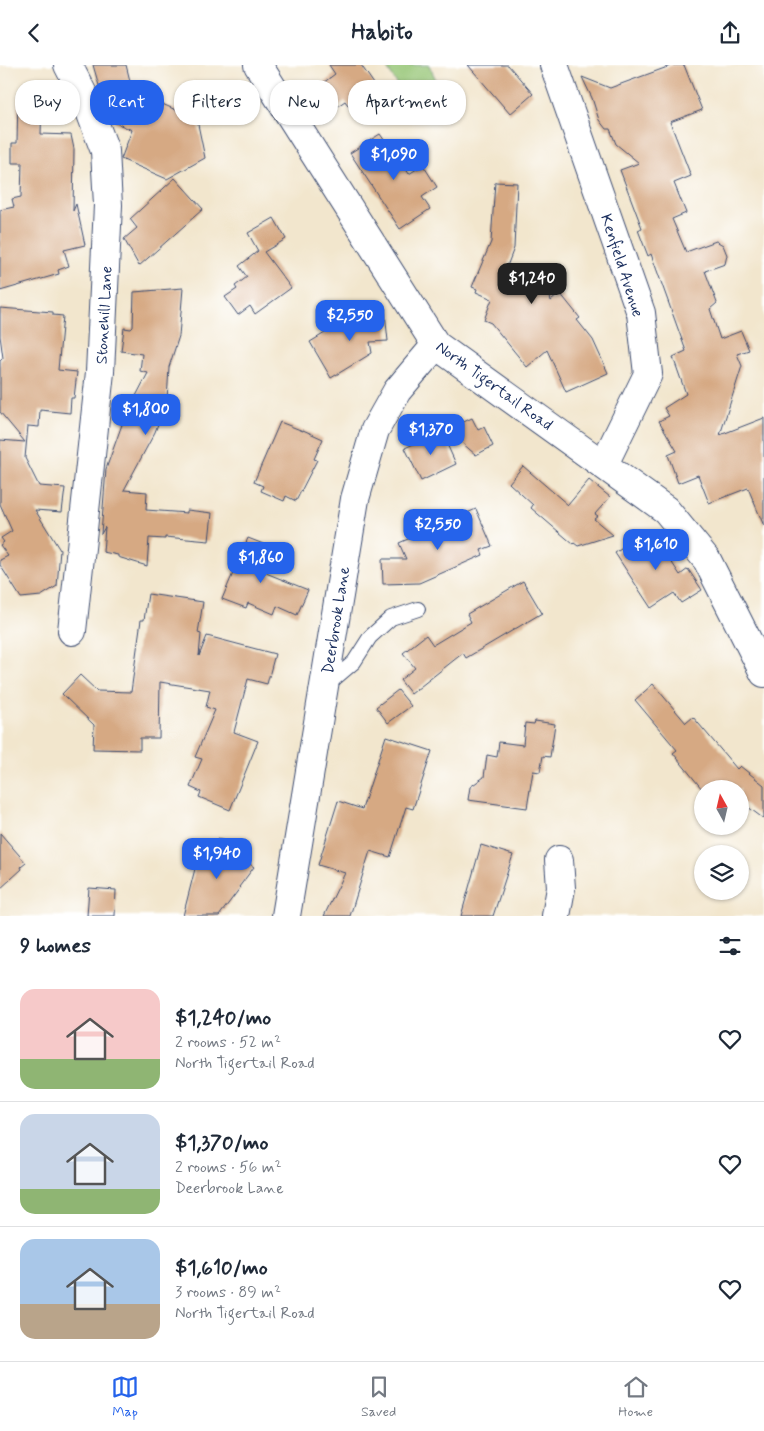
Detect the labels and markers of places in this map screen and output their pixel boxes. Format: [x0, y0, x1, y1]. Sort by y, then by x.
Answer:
pin: $1,090 [353, 139, 435, 181]
pin: $1,240 [491, 263, 573, 305]
pin: $2,550 [309, 299, 391, 342]
pin: $1,800 [105, 393, 187, 436]
pin: $1,370 [390, 413, 472, 456]
pin: $2,550 [397, 509, 479, 551]
pin: $1,610 [615, 529, 697, 571]
pin: $1,860 [220, 541, 302, 584]
pin: $1,940 [176, 837, 258, 880]

